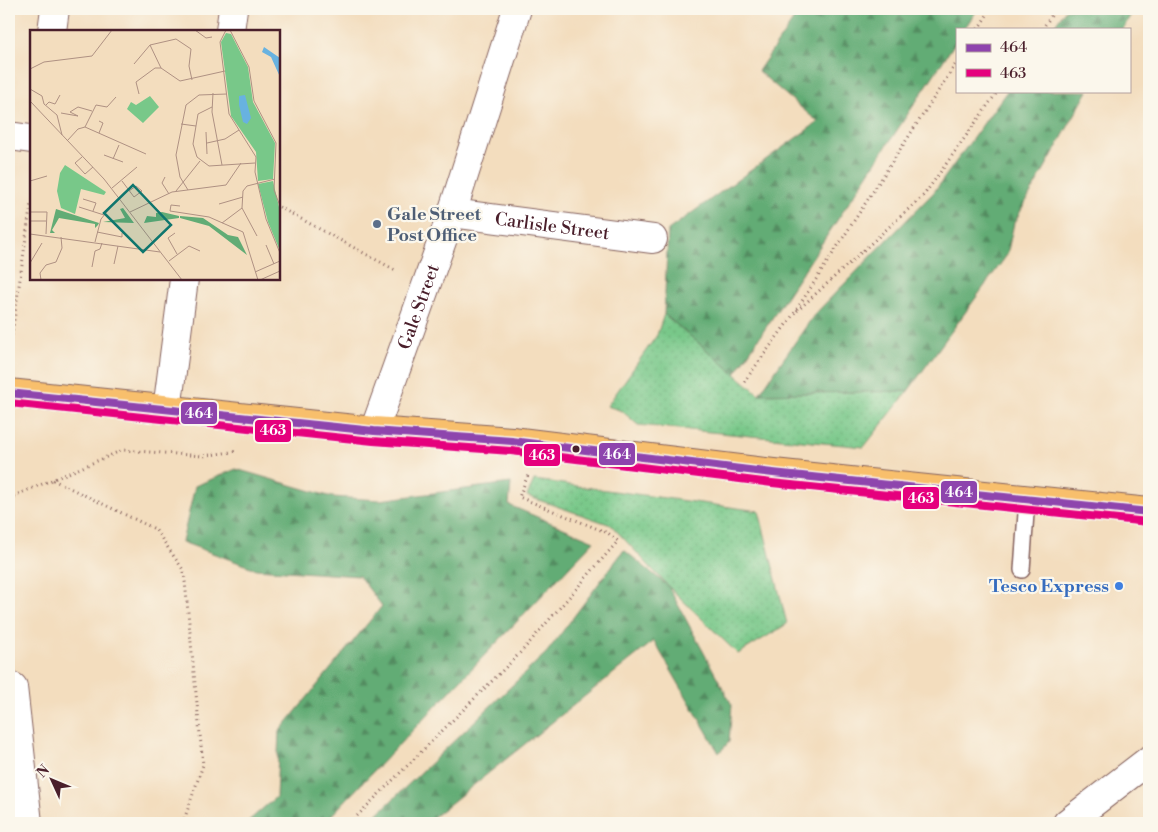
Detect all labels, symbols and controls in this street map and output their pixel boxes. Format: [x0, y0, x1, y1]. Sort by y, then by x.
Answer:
legend [956, 28, 1130, 92]
inset map [30, 30, 280, 280]
text: 464 [1000, 38, 1027, 57]
text: 463 [1000, 64, 1026, 83]
place label: Gale Street Post Office [387, 203, 482, 247]
street label: Carlisle Street [493, 208, 611, 245]
marker: Gale Street Post Office [371, 218, 383, 230]
street label: Gale Street [393, 260, 445, 353]
line badge: 464 [180, 401, 218, 425]
text: 464 [185, 405, 213, 423]
line badge: 463 [254, 419, 292, 443]
text: 463 [260, 422, 286, 440]
line badge: 464 [598, 442, 636, 466]
line badge: 463 [523, 443, 561, 467]
unlabelled marker [571, 444, 581, 454]
text: 464 [603, 446, 631, 464]
text: 463 [529, 447, 555, 465]
line badge: 464 [940, 480, 978, 504]
text: 464 [945, 484, 973, 502]
line badge: 463 [902, 486, 940, 510]
text: 463 [908, 490, 934, 508]
place label: Tesco Express [989, 575, 1109, 598]
marker: Tesco Express [1113, 580, 1125, 592]
north arrow [28, 754, 78, 804]
text: N [33, 761, 54, 782]

